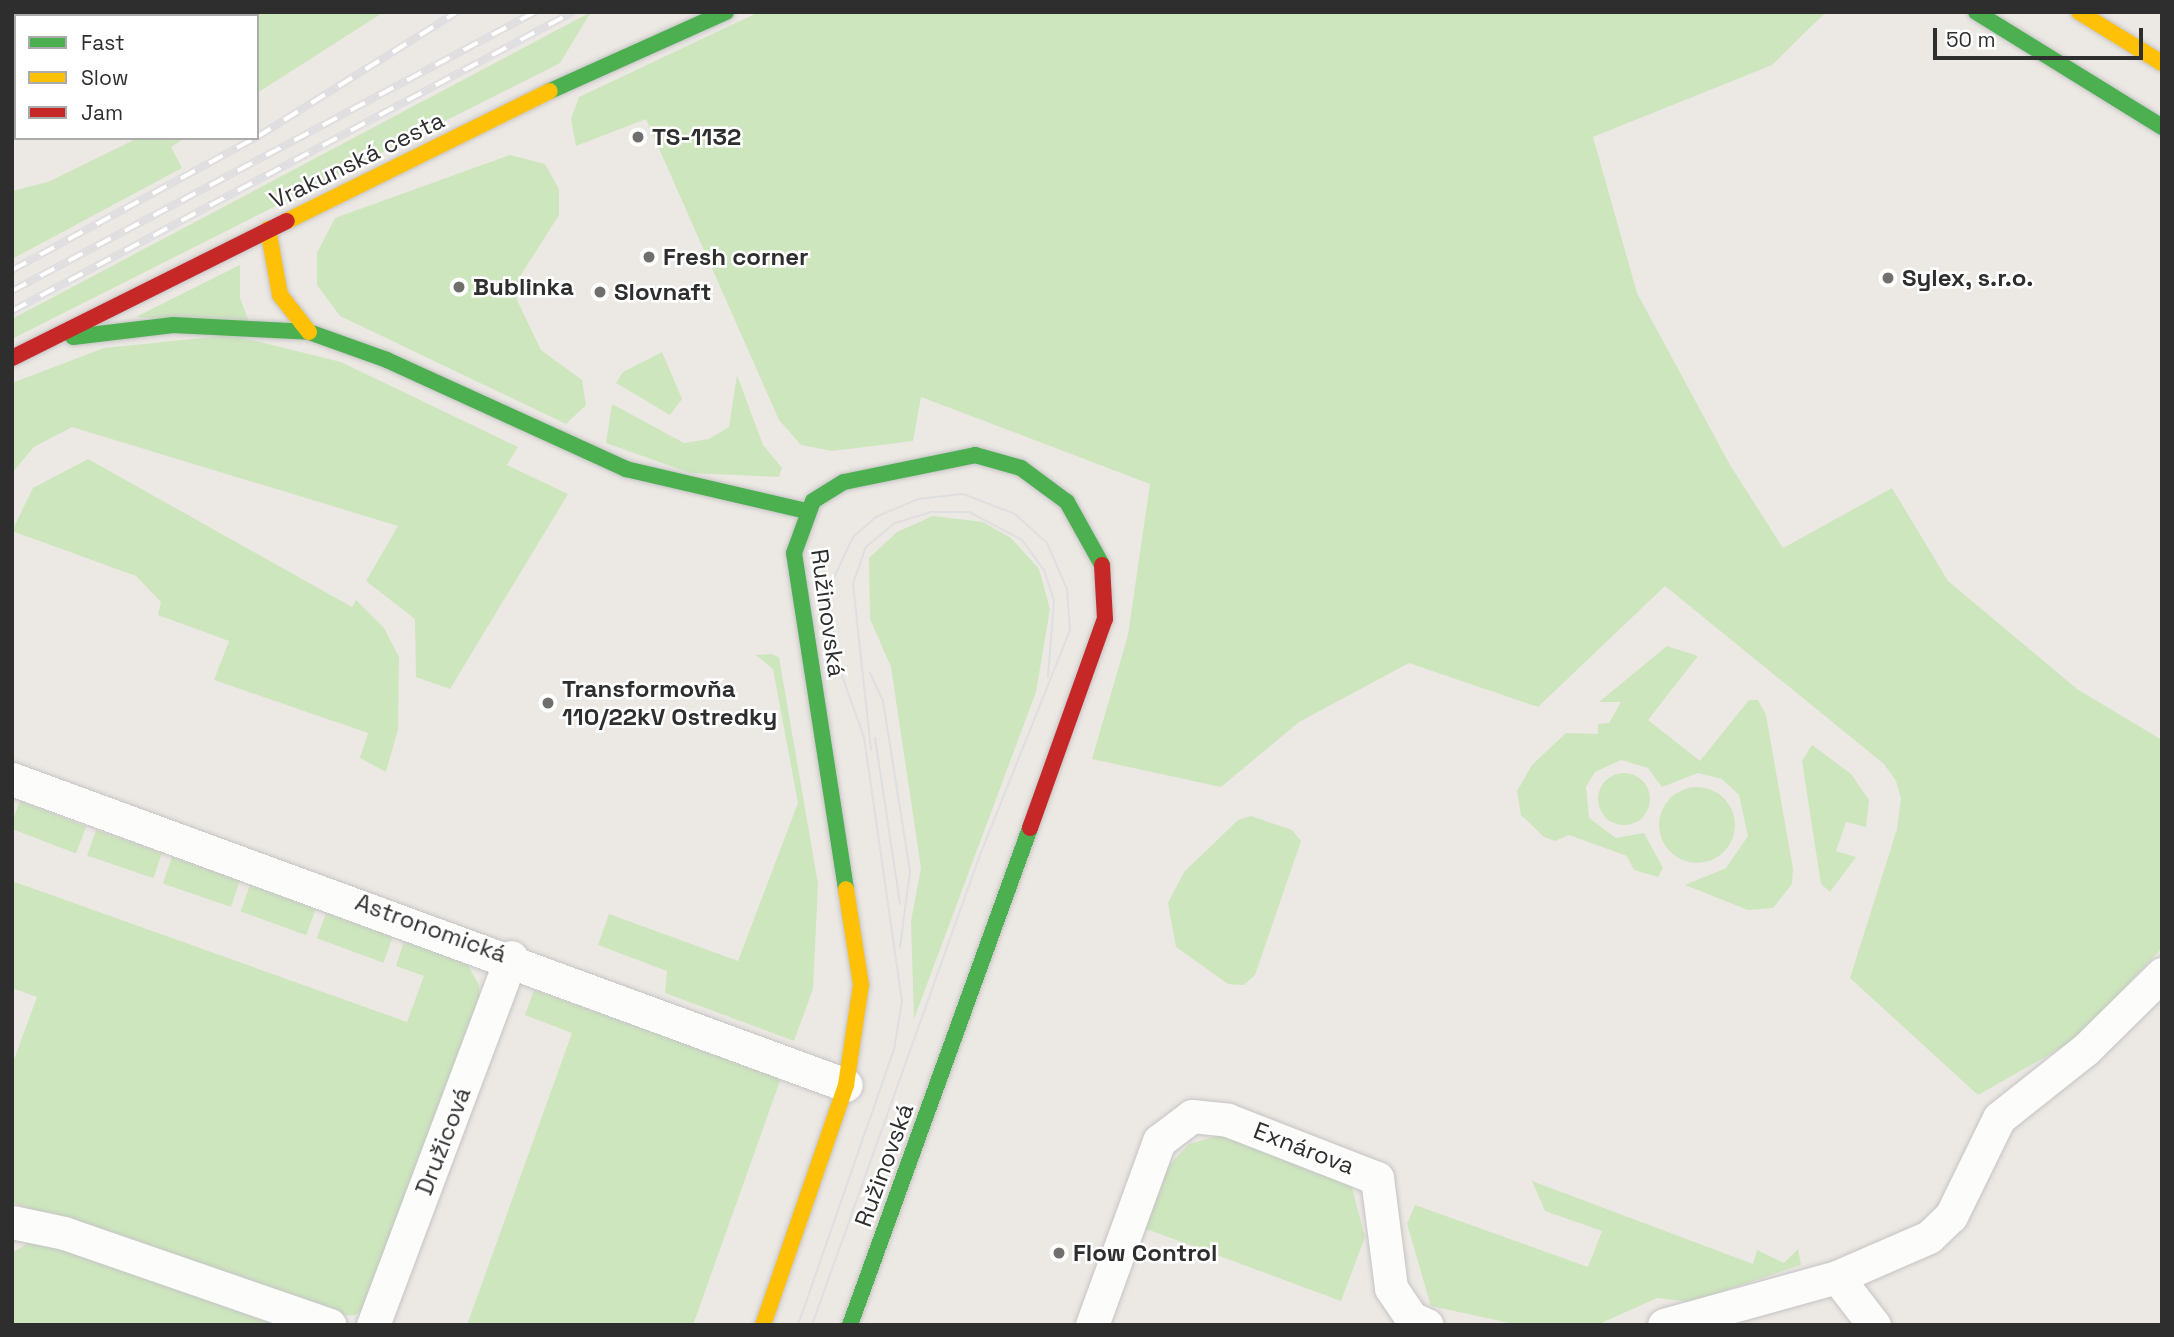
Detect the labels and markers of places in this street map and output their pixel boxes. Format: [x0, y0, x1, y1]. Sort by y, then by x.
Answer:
place label: TS-1132 [652, 123, 741, 151]
marker: TS-1132 [630, 129, 646, 145]
place label: Fresh corner [663, 243, 809, 271]
marker: Fresh corner [641, 249, 657, 265]
place label: Sylex, s.r.o. [1902, 264, 2034, 292]
marker: Sylex, s.r.o. [1880, 270, 1896, 286]
place label: Bublinka [473, 273, 574, 301]
place label: Slovnaft [614, 278, 711, 306]
marker: Bublinka [451, 279, 467, 295]
marker: Slovnaft [592, 284, 608, 300]
place label: Transformovňa 110/22kV Ostredky [562, 675, 778, 731]
marker: Transformovňa 110/22kV Ostredky [540, 695, 556, 711]
place label: Flow Control [1073, 1239, 1217, 1267]
marker: Flow Control [1051, 1245, 1067, 1261]

